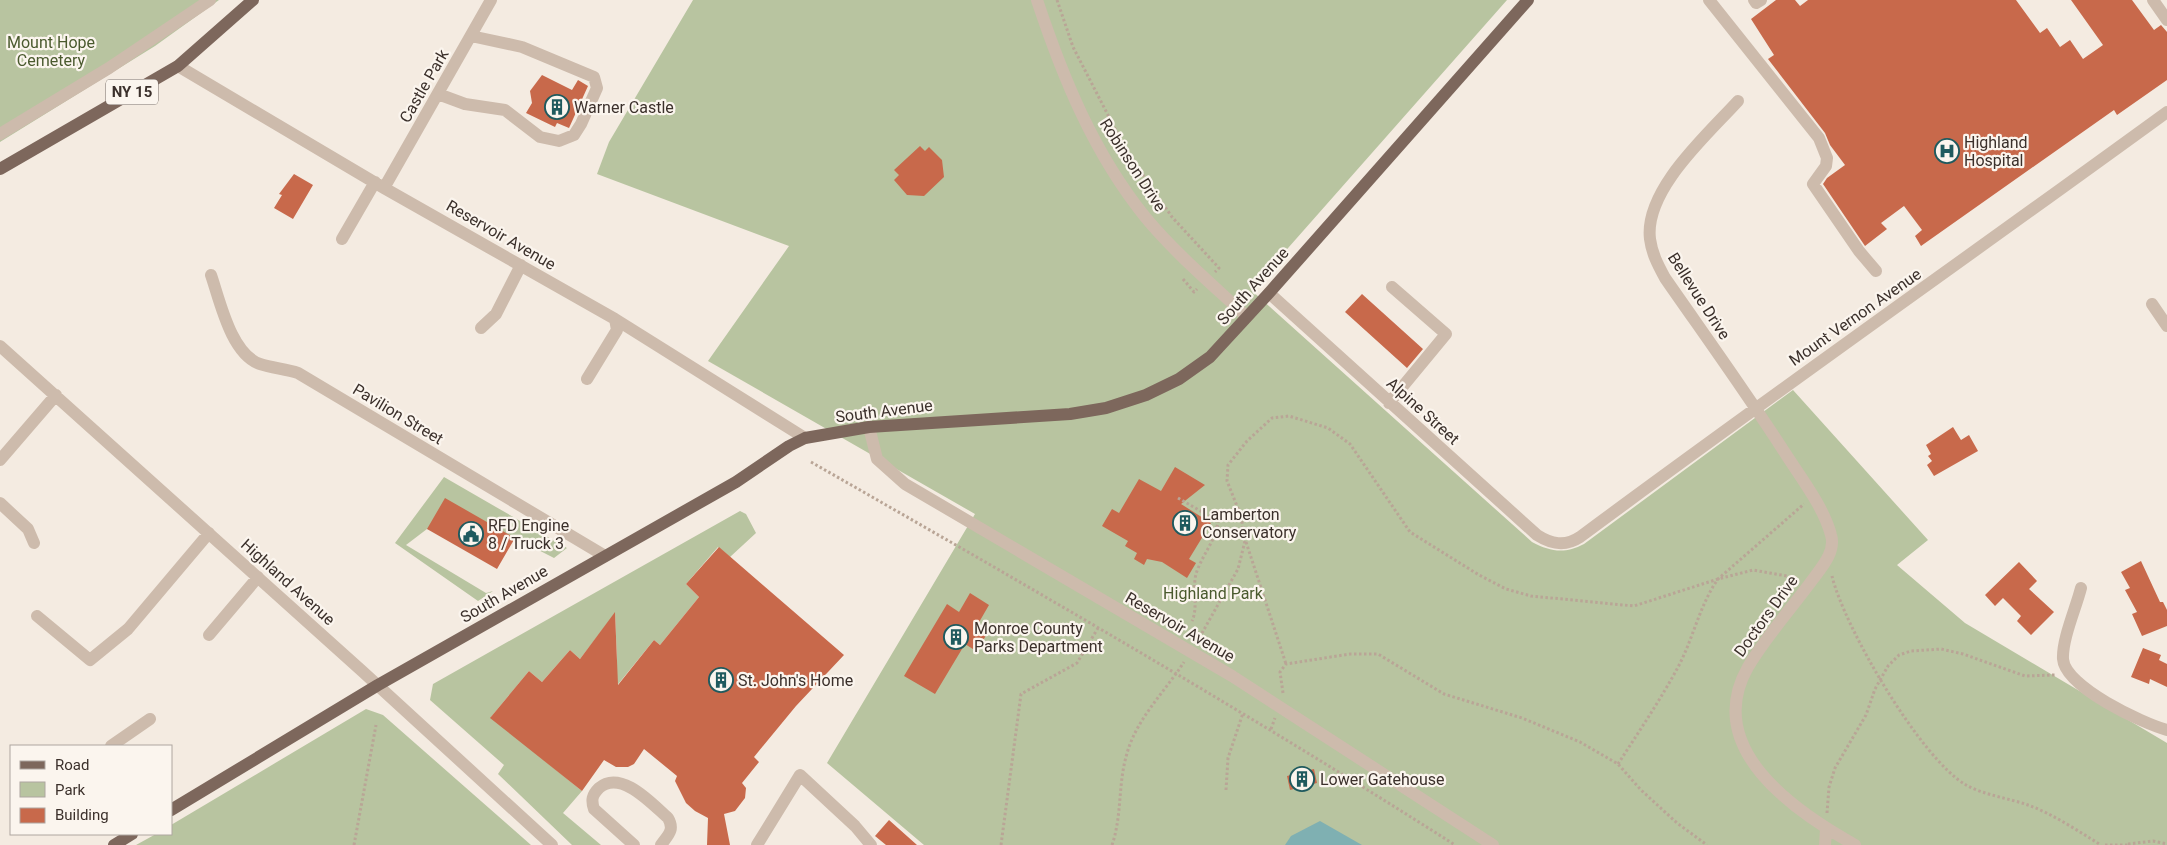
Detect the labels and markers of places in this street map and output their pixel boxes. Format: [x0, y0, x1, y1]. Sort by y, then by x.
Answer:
building icon: Warner Castle [544, 94, 570, 120]
place label: Warner Castle [574, 98, 674, 117]
place label: Highland Hospital [1964, 133, 2028, 170]
hospital icon: Highland Hospital [1934, 138, 1960, 164]
place label: Lamberton Conservatory [1202, 505, 1297, 542]
building icon: Lamberton Conservatory [1172, 510, 1198, 536]
place label: RFD Engine 8 / Truck 3 [488, 516, 569, 553]
public building icon: RFD Engine 8 / Truck 3 [458, 521, 484, 547]
place label: Monroe County Parks Department [974, 619, 1103, 656]
building icon: Monroe County Parks Department [943, 624, 969, 650]
building icon: St. John's Home [708, 667, 734, 693]
place label: St. John's Home [738, 671, 853, 690]
building icon: Lower Gatehouse [1289, 766, 1315, 792]
place label: Lower Gatehouse [1320, 770, 1444, 789]

